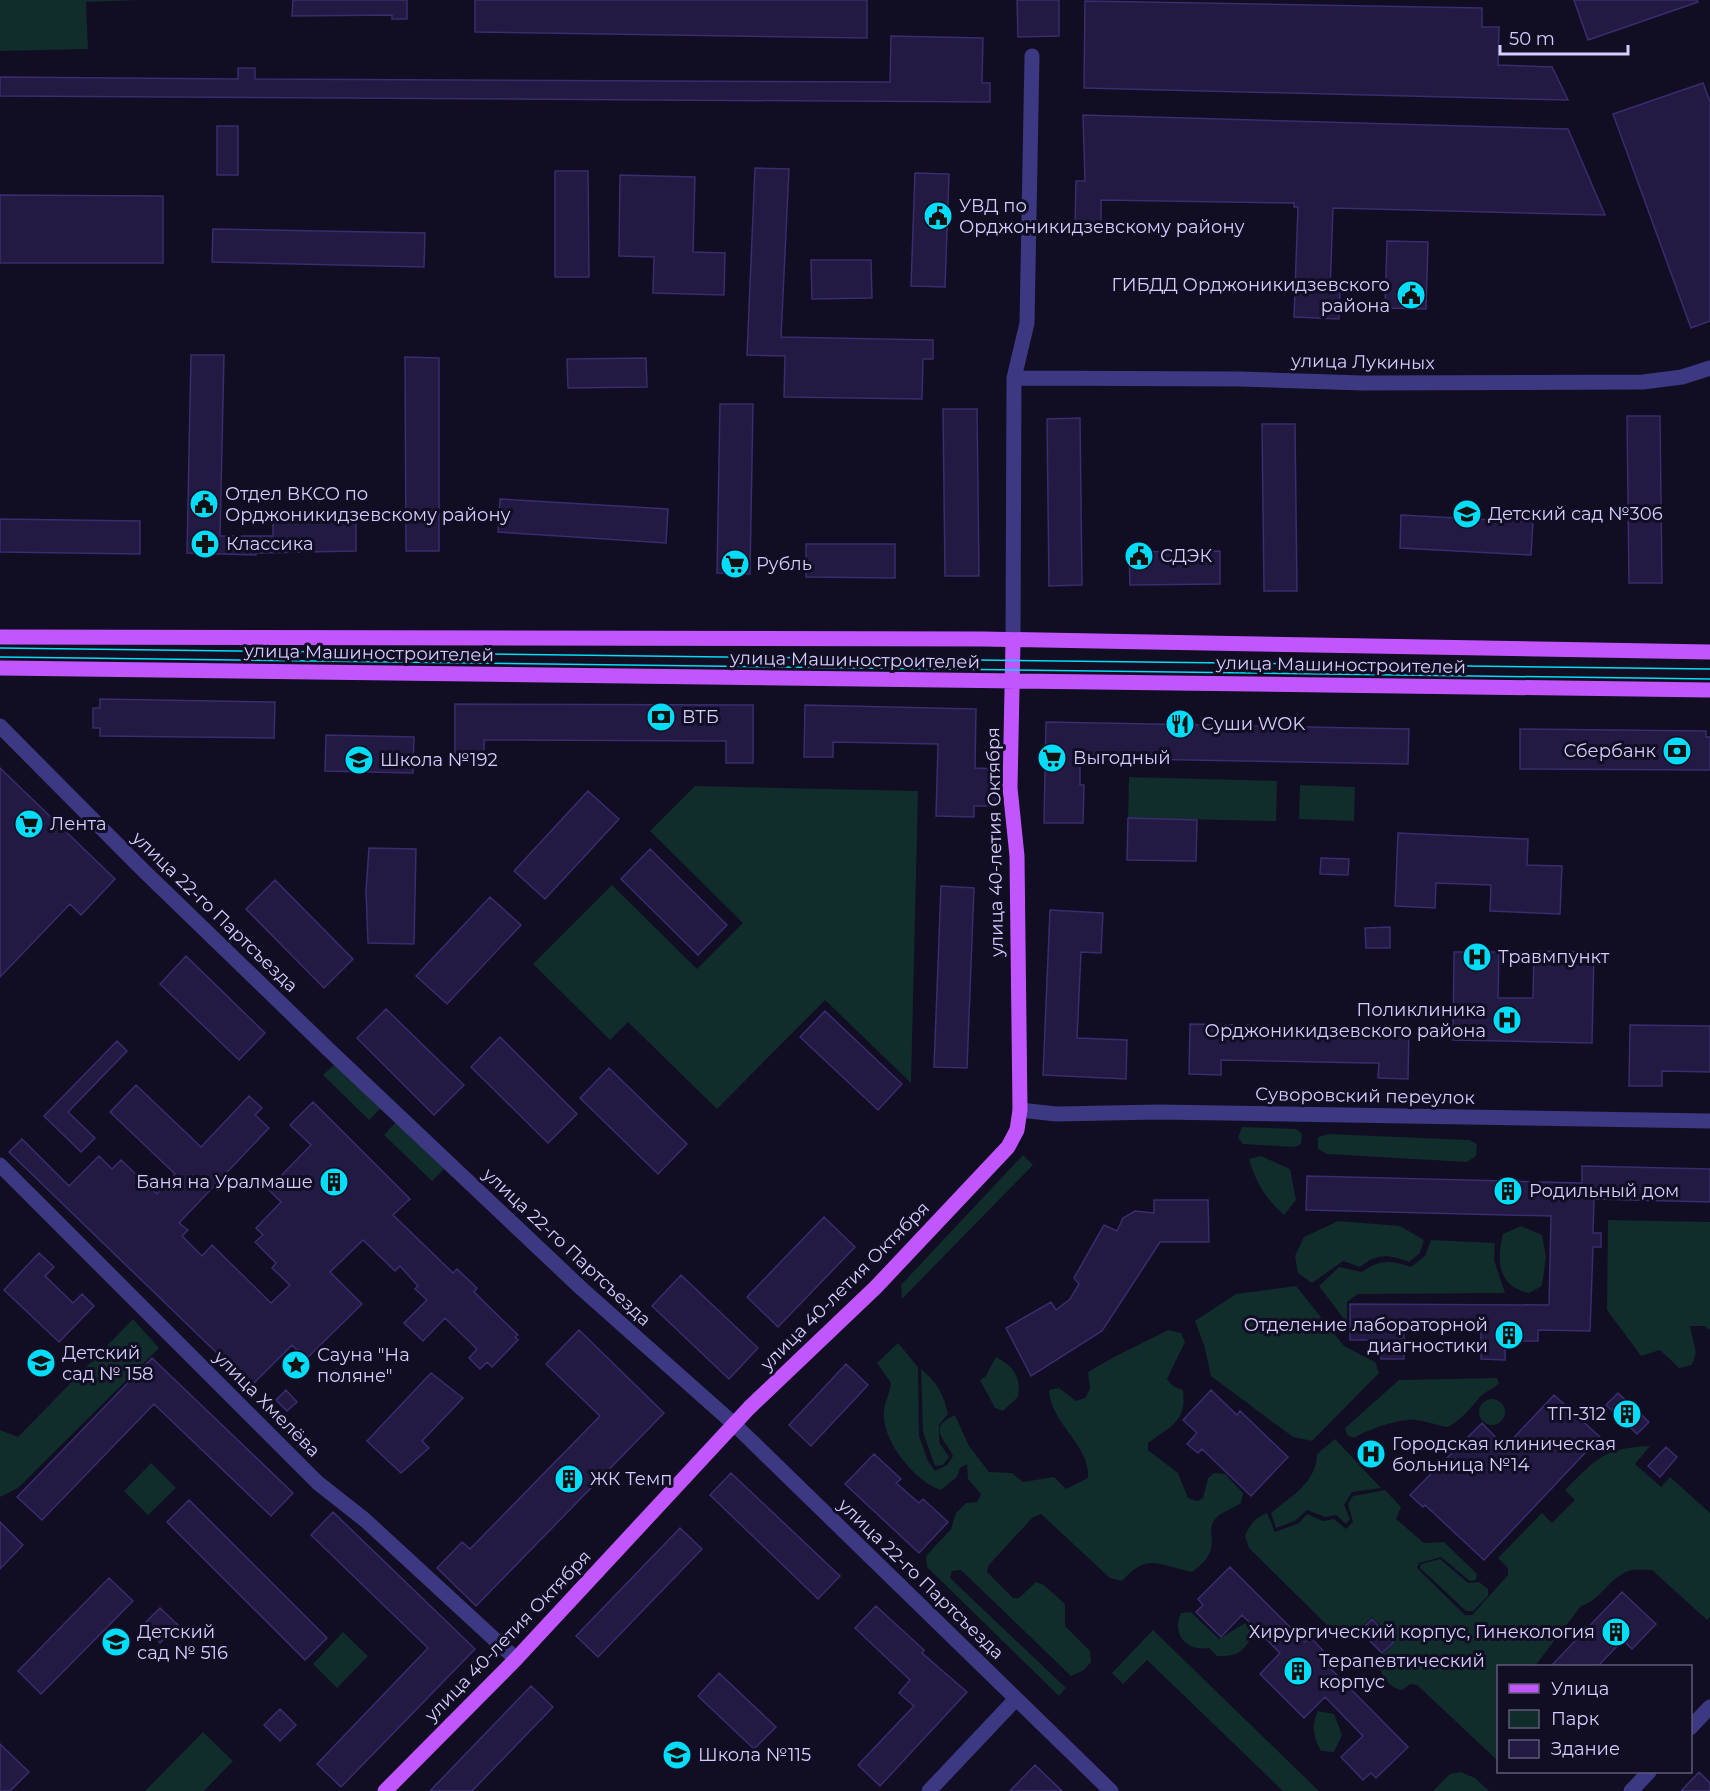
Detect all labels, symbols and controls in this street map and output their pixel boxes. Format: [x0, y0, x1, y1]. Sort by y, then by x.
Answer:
scale bar [1500, 18, 1628, 56]
text: 50 m [1509, 28, 1555, 50]
place label: УВД по Орджоникидзевскому району [959, 195, 1245, 238]
public building icon: УВД по Орджоникидзевскому району [922, 200, 954, 232]
place label: ГИБДД Орджоникидзевского района [1111, 274, 1390, 317]
public building icon: ГИБДД Орджоникидзевского района [1395, 279, 1427, 311]
street label: улица Лукиных [1290, 350, 1436, 374]
place label: Отдел ВКСО по Орджоникидзевскому району [225, 483, 511, 526]
public building icon: Отдел ВКСО по Орджоникидзевскому району [188, 488, 220, 520]
school or university icon: Детский сад №306 [1451, 498, 1483, 530]
place label: Детский сад №306 [1488, 503, 1663, 525]
pharmacy icon: Классика [189, 528, 221, 560]
place label: Классика [226, 533, 314, 555]
public building icon: СДЭК [1123, 540, 1155, 572]
place label: СДЭК [1160, 545, 1213, 567]
supermarket icon: Рубль [719, 548, 751, 580]
place label: Рубль [756, 553, 812, 575]
street label: улица Машиностроителей [243, 640, 494, 666]
street label: улица Машиностроителей [729, 647, 980, 673]
street label: улица Машиностроителей [1215, 652, 1466, 678]
bank icon: ВТБ [645, 701, 677, 733]
place label: ВТБ [682, 706, 719, 728]
restaurant icon: Суши WOK [1164, 708, 1196, 740]
place label: Суши WOK [1201, 713, 1305, 735]
street label: улица 40-летия Октября [982, 727, 1008, 958]
bank icon: Сбербанк [1661, 735, 1693, 767]
place label: Сбербанк [1564, 740, 1657, 762]
supermarket icon: Выгодный [1036, 742, 1068, 774]
school or university icon: Школа №192 [343, 744, 375, 776]
place label: Выгодный [1073, 747, 1171, 769]
place label: Школа №192 [380, 749, 498, 771]
supermarket icon: Лента [13, 808, 45, 840]
place label: Лента [50, 813, 106, 835]
street label: улица 22-го Партсъезда [127, 826, 302, 997]
hospital icon: Травмпункт [1461, 941, 1493, 973]
place label: Травмпункт [1498, 946, 1610, 968]
place label: Поликлиника Орджоникидзевского района [1205, 999, 1486, 1042]
hospital icon: Поликлиника Орджоникидзевского района [1491, 1004, 1523, 1036]
street label: Суворовский переулок [1255, 1083, 1476, 1109]
street label: улица 22-го Партсъезда [478, 1163, 656, 1331]
building icon: Баня на Уралмаше [318, 1166, 350, 1198]
place label: Баня на Уралмаше [136, 1171, 313, 1193]
building icon: Родильный дом [1492, 1175, 1524, 1207]
place label: Родильный дом [1529, 1180, 1679, 1202]
street label: улица 40-летия Октября [755, 1197, 934, 1376]
place label: Отделение лабораторной диагностики [1244, 1314, 1488, 1357]
building icon: Отделение лабораторной диагностики [1493, 1319, 1525, 1351]
place label: Детский сад № 158 [62, 1342, 154, 1385]
place label: Сауна "На поляне" [317, 1344, 410, 1387]
street label: улица Хмелёва [208, 1345, 325, 1462]
school or university icon: Детский сад № 158 [25, 1347, 57, 1379]
place icon: Сауна "На поляне" [280, 1349, 312, 1381]
building icon: ТП-312 [1611, 1398, 1643, 1430]
place label: ТП-312 [1547, 1403, 1606, 1425]
place label: Городская клиническая больница №14 [1392, 1433, 1616, 1476]
hospital icon: Городская клиническая больница №14 [1355, 1438, 1387, 1470]
building icon: ЖК Темп [553, 1463, 585, 1495]
place label: ЖК Темп [590, 1468, 672, 1490]
street label: улица 22-го Партсъезда [833, 1493, 1008, 1664]
street label: улица 40-летия Октября [420, 1546, 596, 1727]
building icon: Хирургический корпус, Гинекология [1600, 1616, 1632, 1648]
place label: Детский сад № 516 [137, 1621, 228, 1664]
place label: Хирургический корпус, Гинекология [1249, 1621, 1595, 1643]
school or university icon: Детский сад № 516 [100, 1626, 132, 1658]
place label: Терапевтический корпус [1319, 1650, 1485, 1693]
building icon: Терапевтический корпус [1282, 1655, 1314, 1687]
legend [1497, 1665, 1692, 1773]
text: Улица [1551, 1678, 1609, 1700]
text: Парк [1551, 1708, 1600, 1730]
text: Здание [1551, 1738, 1620, 1760]
school or university icon: Школа №115 [661, 1739, 693, 1771]
place label: Школа №115 [698, 1744, 811, 1766]

